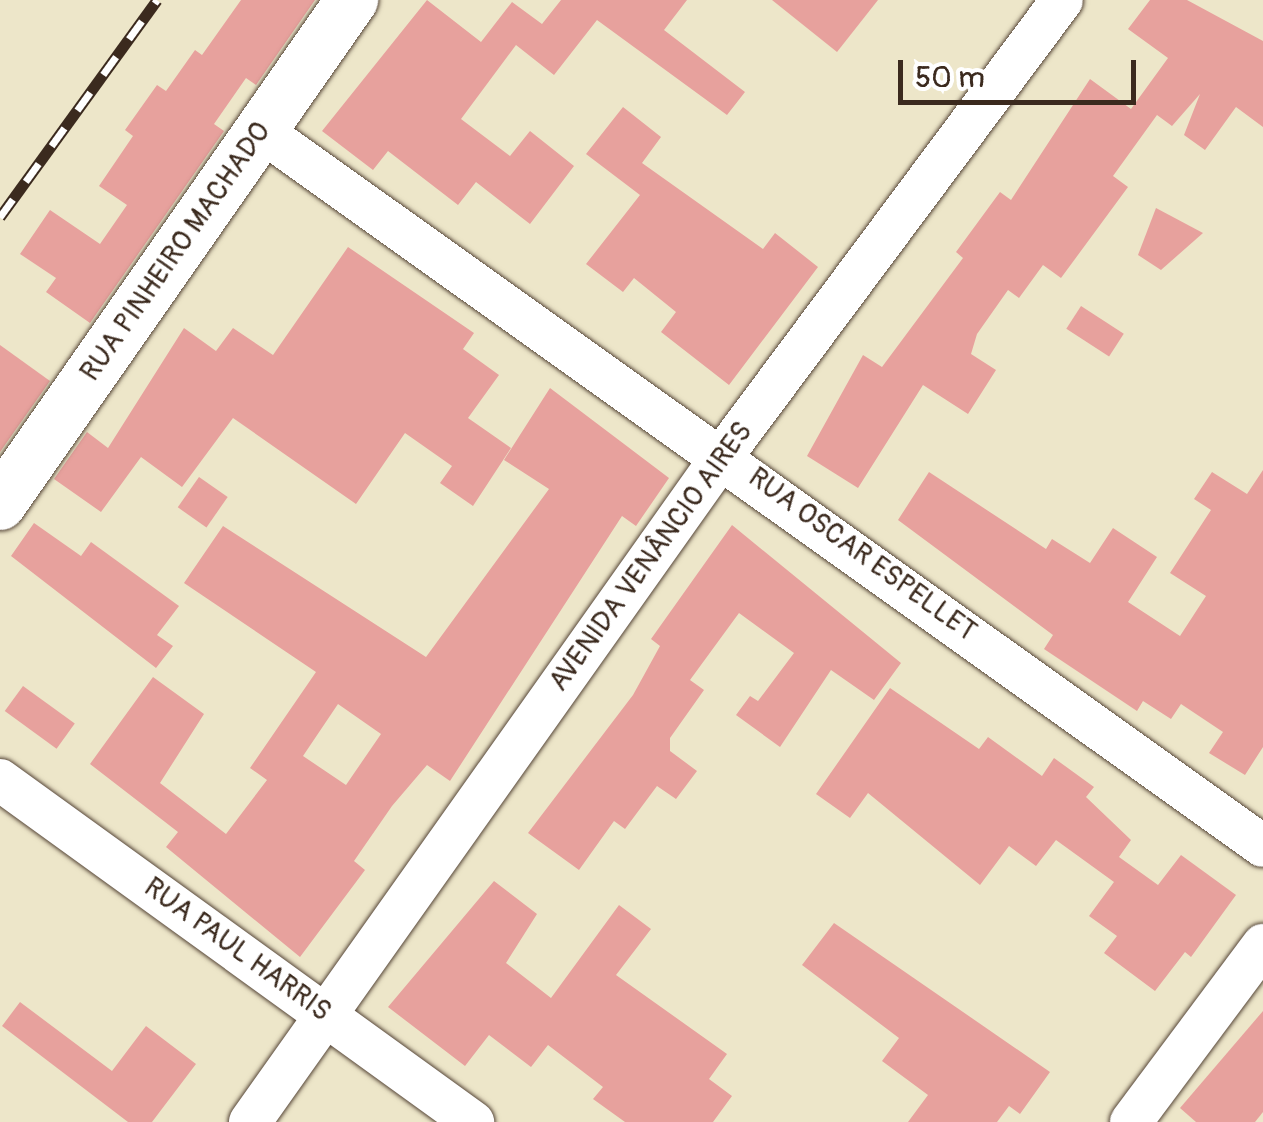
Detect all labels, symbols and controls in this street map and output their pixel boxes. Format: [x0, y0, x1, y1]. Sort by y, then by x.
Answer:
scale bar [903, 40, 1140, 102]
text: 50 m [915, 59, 985, 96]
street label: RUA PINHEIRO MACHADO [74, 116, 278, 388]
street label: AVENIDA VENÂNCIO AIRES [542, 416, 760, 698]
street label: RUA OSCAR ESPELLET [742, 461, 982, 649]
street label: RUA PAUL HARRIS [137, 871, 337, 1029]

